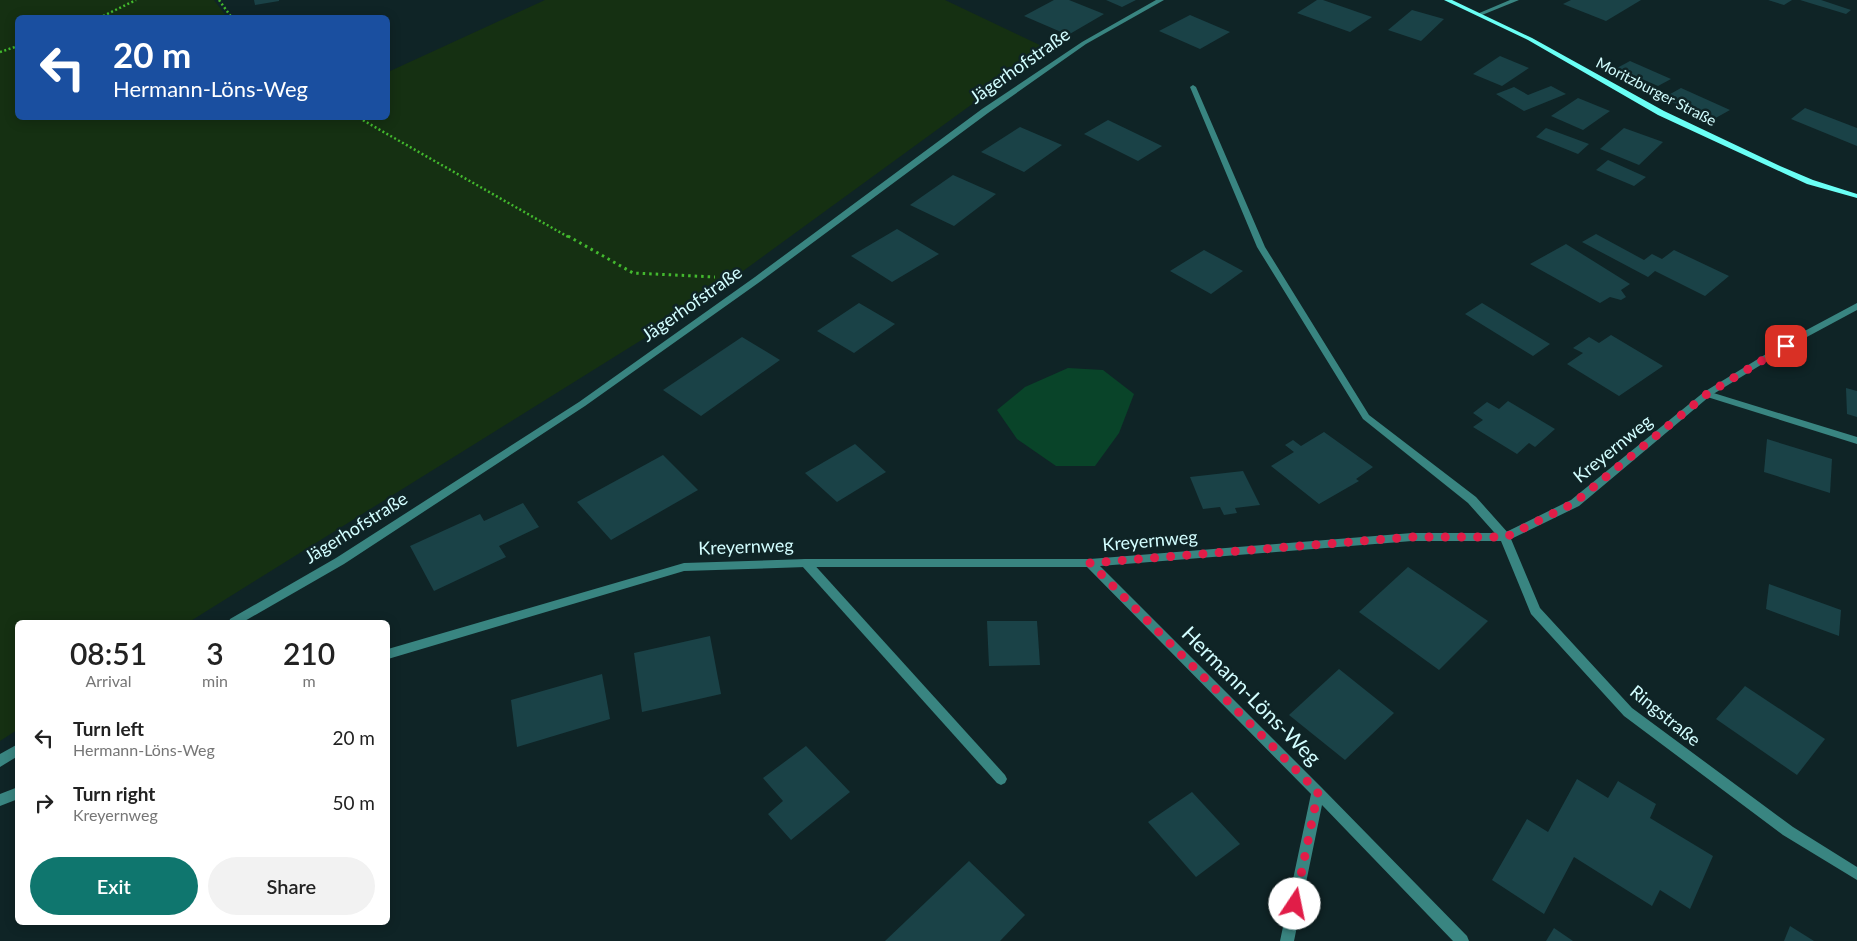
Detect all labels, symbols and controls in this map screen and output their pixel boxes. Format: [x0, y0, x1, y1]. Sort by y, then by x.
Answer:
street label: Jägerhofstraße [965, 23, 1074, 108]
text: 20 m [113, 33, 191, 75]
icon: left [30, 35, 95, 100]
street label: Moritzburger Straße [1593, 53, 1720, 129]
text: Hermann-Löns-Weg [113, 75, 308, 102]
street label: Jägerhofstraße [637, 261, 746, 346]
pin [1765, 325, 1807, 367]
icon: arrive [1772, 332, 1800, 360]
street label: Kreyernweg [1568, 410, 1656, 487]
street label: Jägerhofstraße [300, 487, 411, 568]
street label: Kreyernweg [1101, 525, 1198, 555]
street label: Kreyernweg [698, 533, 794, 559]
street label: Hermann-Löns-Weg [1177, 620, 1327, 770]
text: 08:51 [70, 635, 147, 671]
text: 3 [206, 635, 224, 671]
text: 210 [283, 635, 335, 671]
text: Arrival [85, 671, 132, 690]
text: min [202, 671, 228, 690]
text: m [302, 671, 316, 690]
street label: Ringstraße [1626, 680, 1705, 750]
text: Turn left [73, 717, 144, 740]
icon: left [30, 724, 58, 752]
text: 20 m [332, 726, 375, 749]
text: Hermann-Löns-Weg [73, 740, 215, 759]
text: Turn right [73, 782, 155, 805]
icon: right [30, 789, 58, 817]
text: 50 m [332, 791, 375, 814]
text: Kreyernweg [73, 805, 158, 824]
button: Exit [30, 857, 198, 915]
button: Share [208, 857, 375, 915]
position arrow [1268, 877, 1320, 929]

